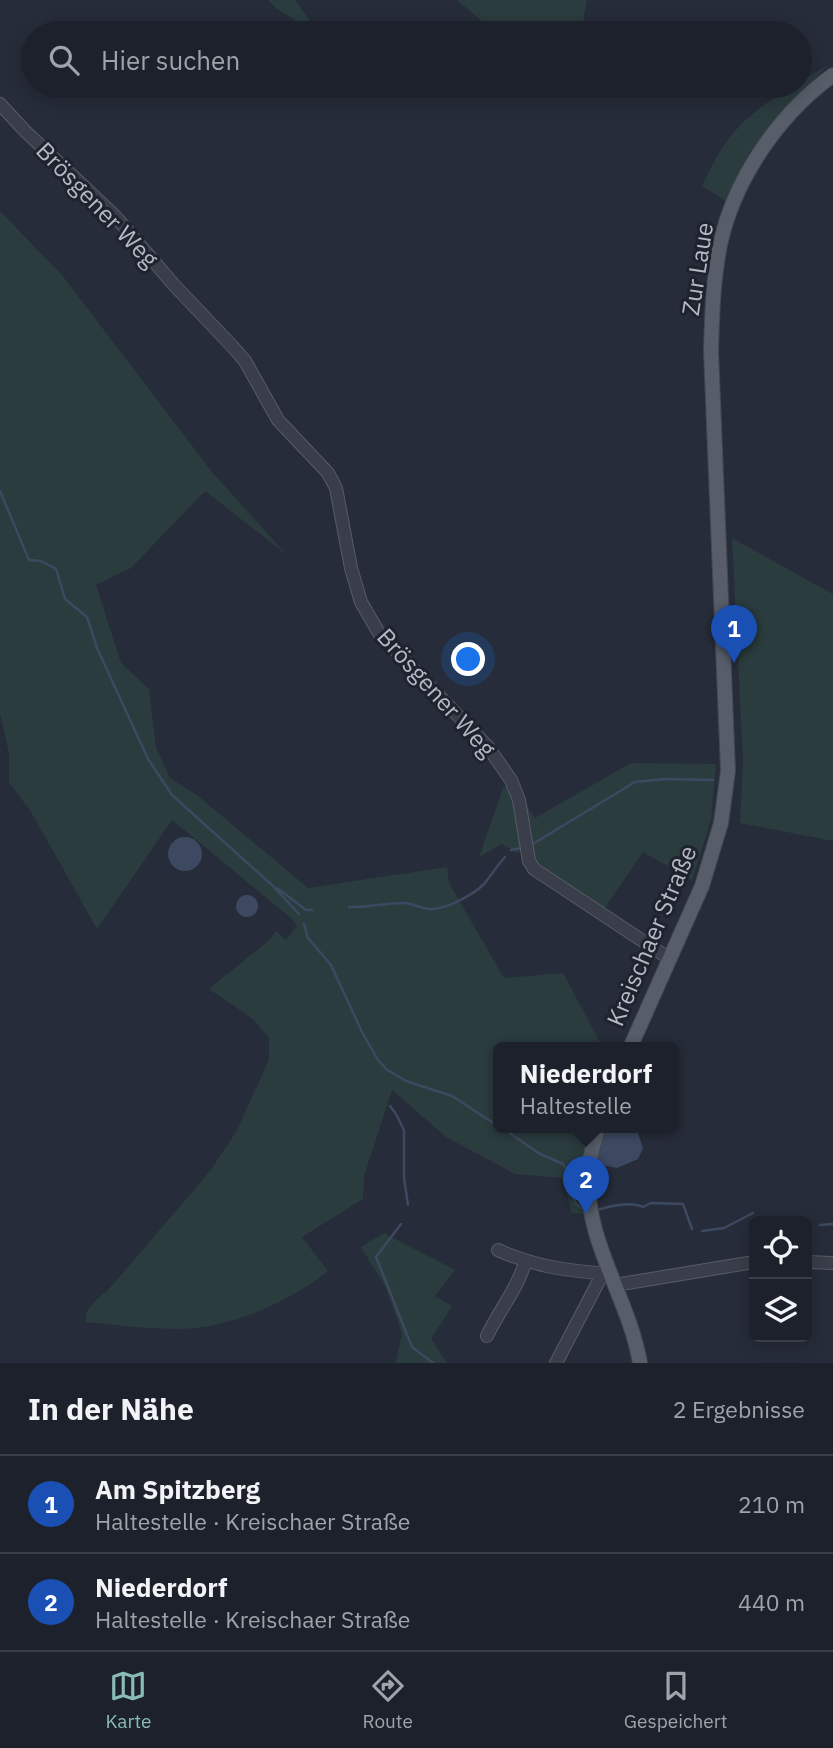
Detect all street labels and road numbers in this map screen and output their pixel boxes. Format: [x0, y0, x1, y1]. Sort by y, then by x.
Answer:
street label: Brösgener Weg [30, 135, 166, 274]
street label: Zur Laue [674, 220, 720, 318]
street label: Brösgener Weg [370, 621, 503, 764]
street label: Kreischaer Straße [599, 840, 704, 1031]

